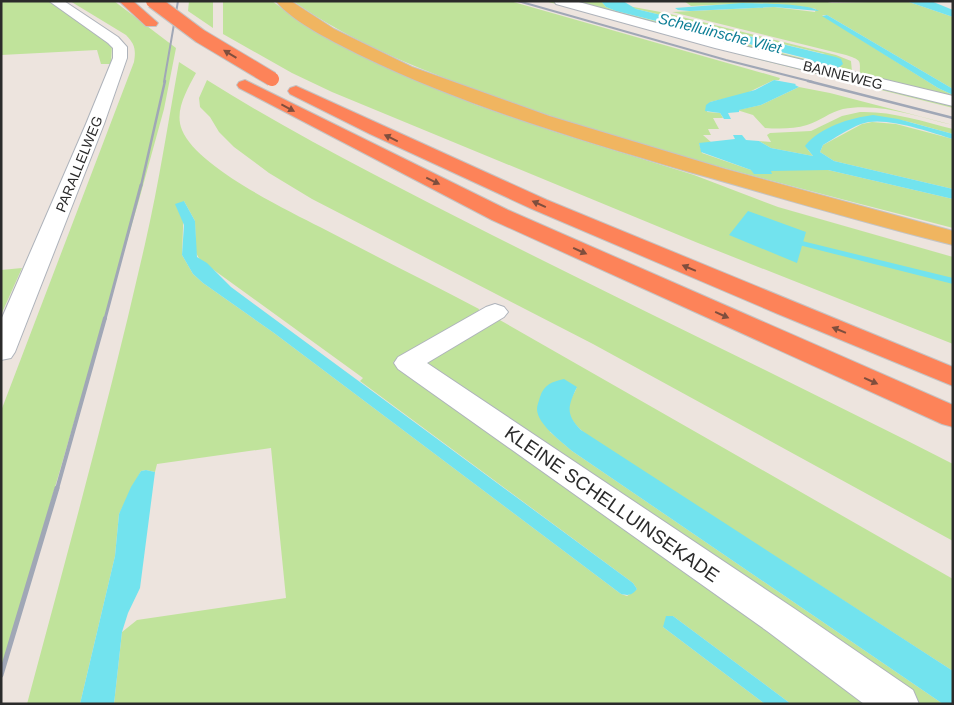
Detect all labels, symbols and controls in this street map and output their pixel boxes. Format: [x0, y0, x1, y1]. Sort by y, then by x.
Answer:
water label: Schelluinsche Vliet [657, 10, 784, 57]
one-way arrow [224, 50, 237, 59]
street label: BANNEWEG [801, 57, 885, 93]
one-way arrow [281, 104, 295, 112]
street label: PARALLELWEG [52, 114, 106, 214]
one-way arrow [384, 134, 398, 142]
one-way arrow [426, 178, 440, 186]
one-way arrow [532, 200, 546, 208]
one-way arrow [573, 247, 587, 255]
one-way arrow [681, 264, 696, 272]
one-way arrow [715, 312, 729, 320]
one-way arrow [831, 326, 846, 334]
one-way arrow [864, 377, 878, 385]
street label: KLEINE SCHELLUINSEKADE [501, 422, 723, 586]

